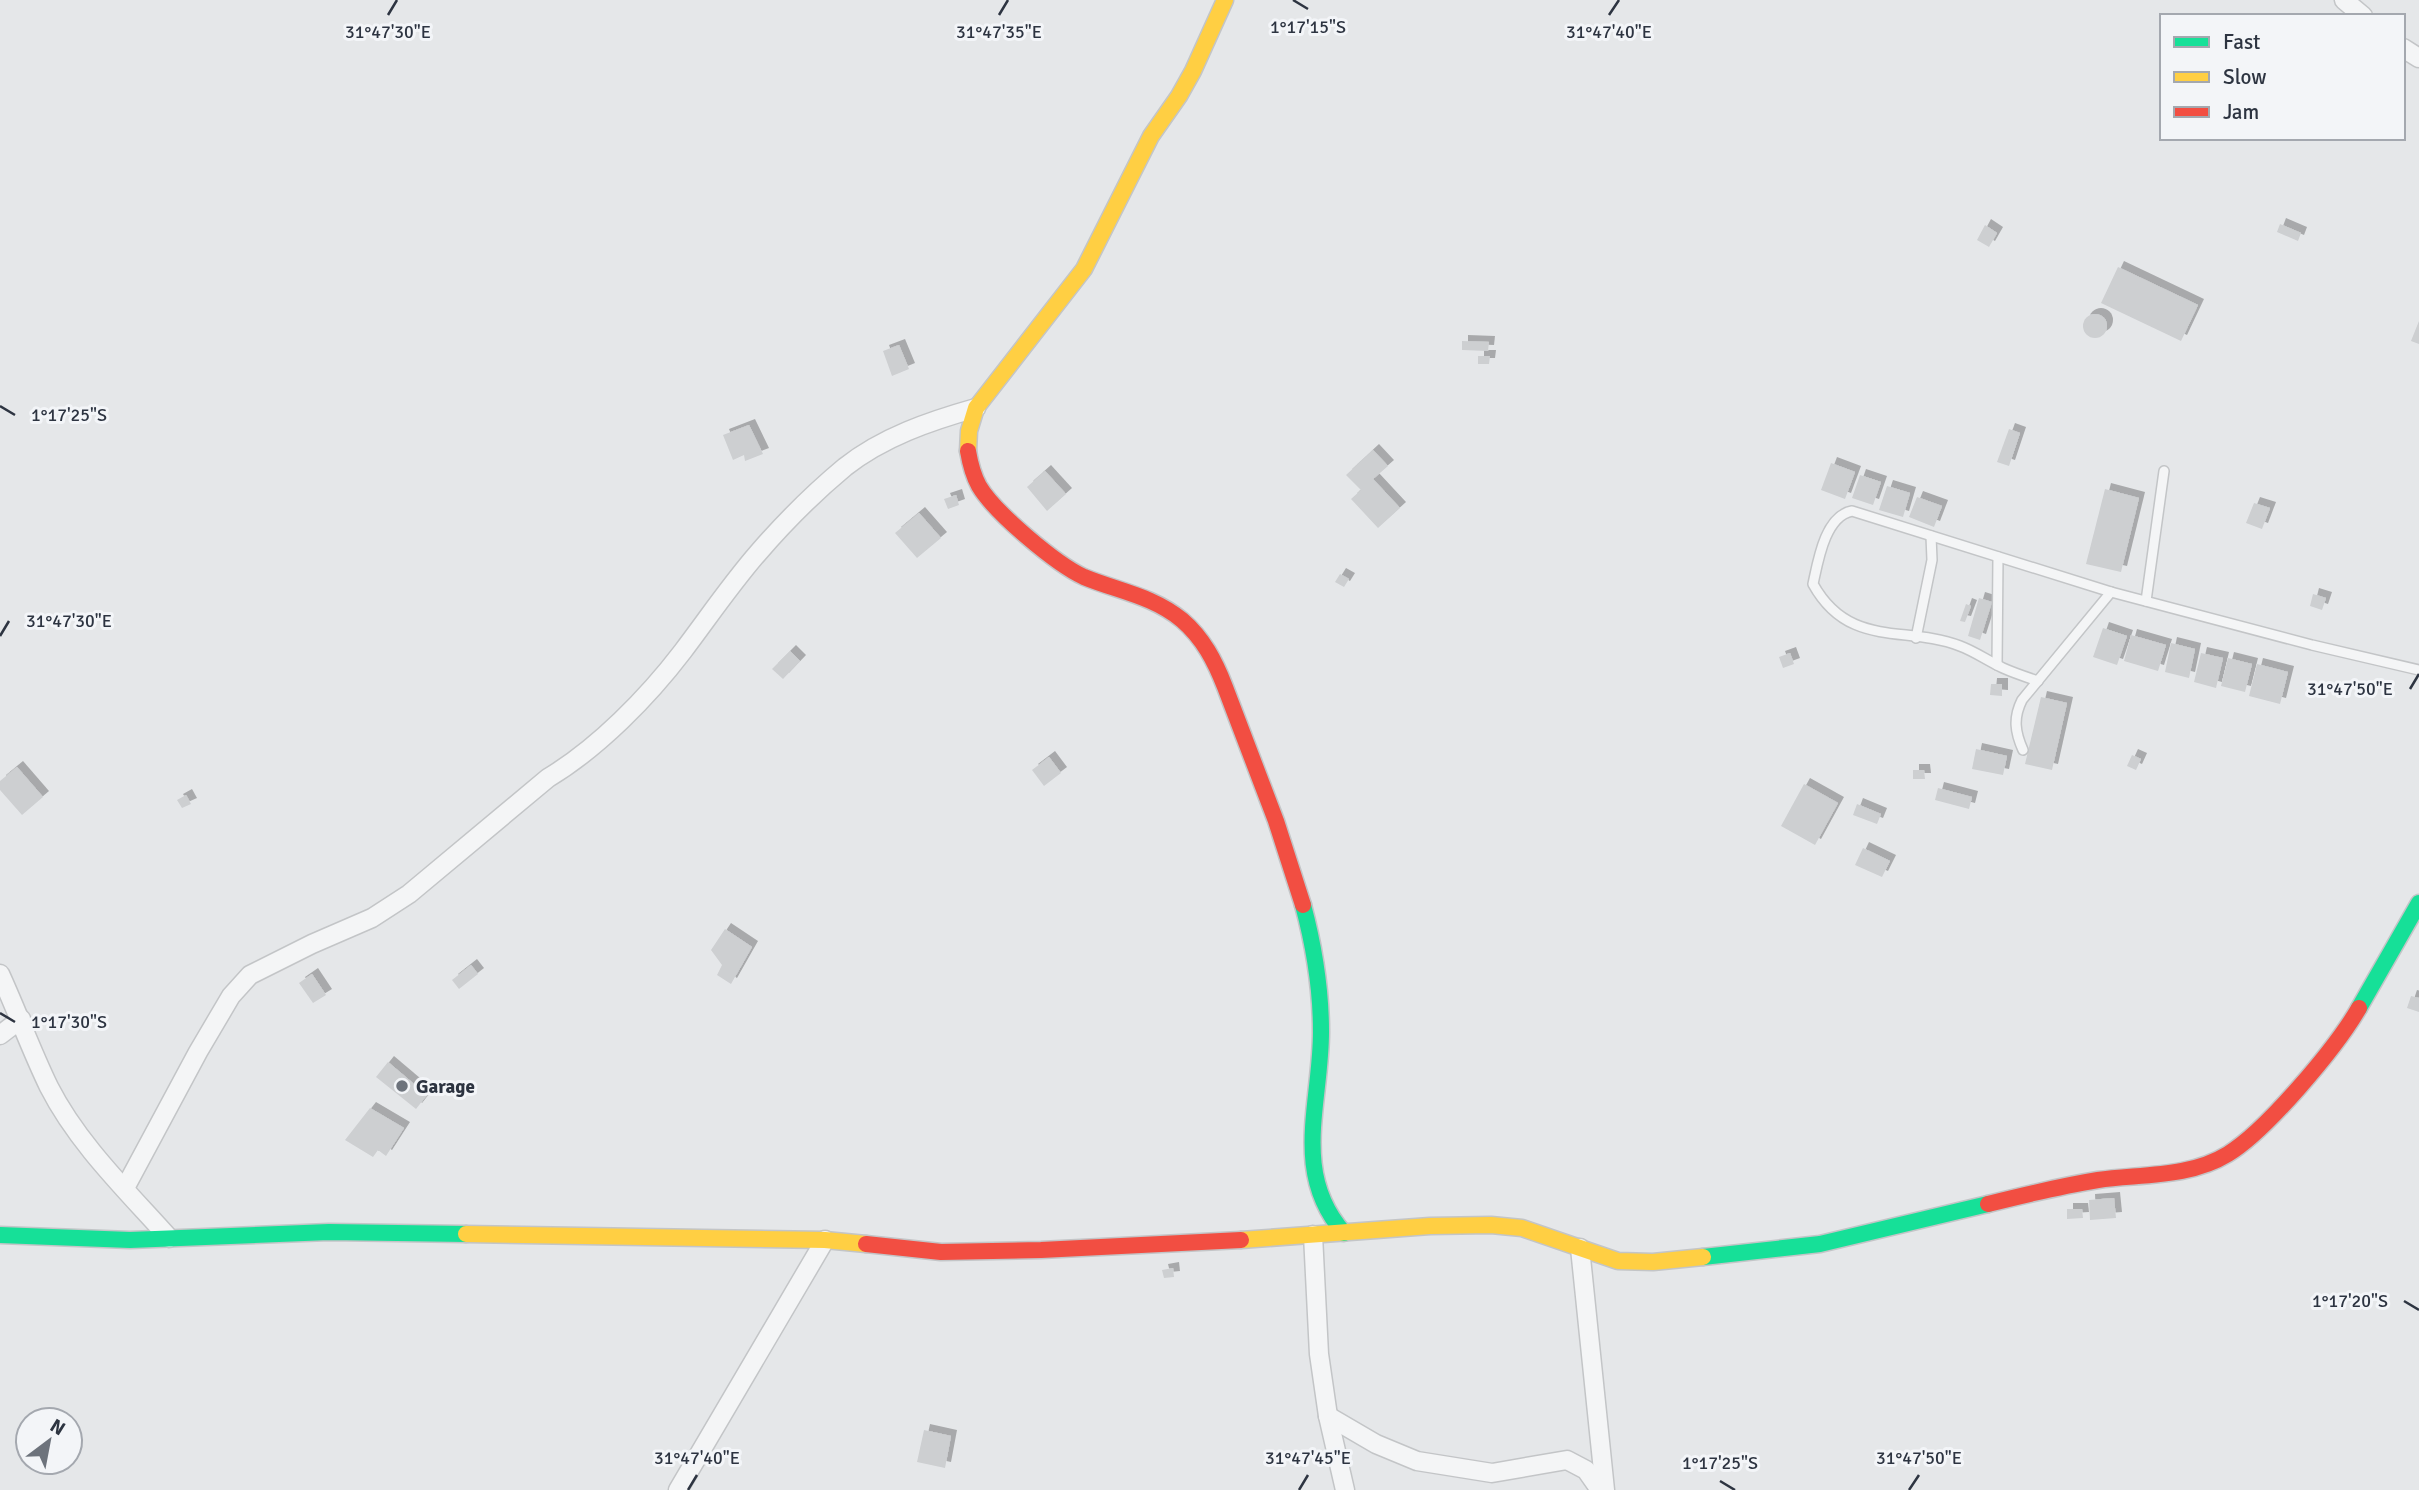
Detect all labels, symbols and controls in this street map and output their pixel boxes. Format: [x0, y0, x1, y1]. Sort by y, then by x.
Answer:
legend [2160, 14, 2405, 140]
text: 1°17'15"S [1270, 16, 1346, 38]
text: 31°47'30"E [345, 21, 431, 43]
text: 31°47'35"E [956, 21, 1042, 43]
text: 31°47'40"E [1566, 21, 1652, 43]
text: Fast [2223, 29, 2260, 55]
text: Slow [2223, 64, 2267, 90]
text: Jam [2223, 99, 2259, 125]
text: 1°17'25"S [31, 404, 107, 426]
text: 31°47'30"E [26, 610, 112, 632]
text: 31°47'50"E [2307, 678, 2393, 700]
text: 1°17'30"S [31, 1011, 107, 1033]
place label: Garage [416, 1075, 475, 1099]
marker: Garage [394, 1078, 410, 1094]
text: 1°17'20"S [2312, 1290, 2388, 1312]
north arrow [14, 1406, 84, 1476]
text: N [46, 1414, 69, 1441]
text: 31°47'40"E [654, 1447, 740, 1469]
text: 31°47'45"E [1265, 1447, 1351, 1469]
text: 31°47'50"E [1876, 1447, 1962, 1469]
text: 1°17'25"S [1682, 1452, 1758, 1474]

